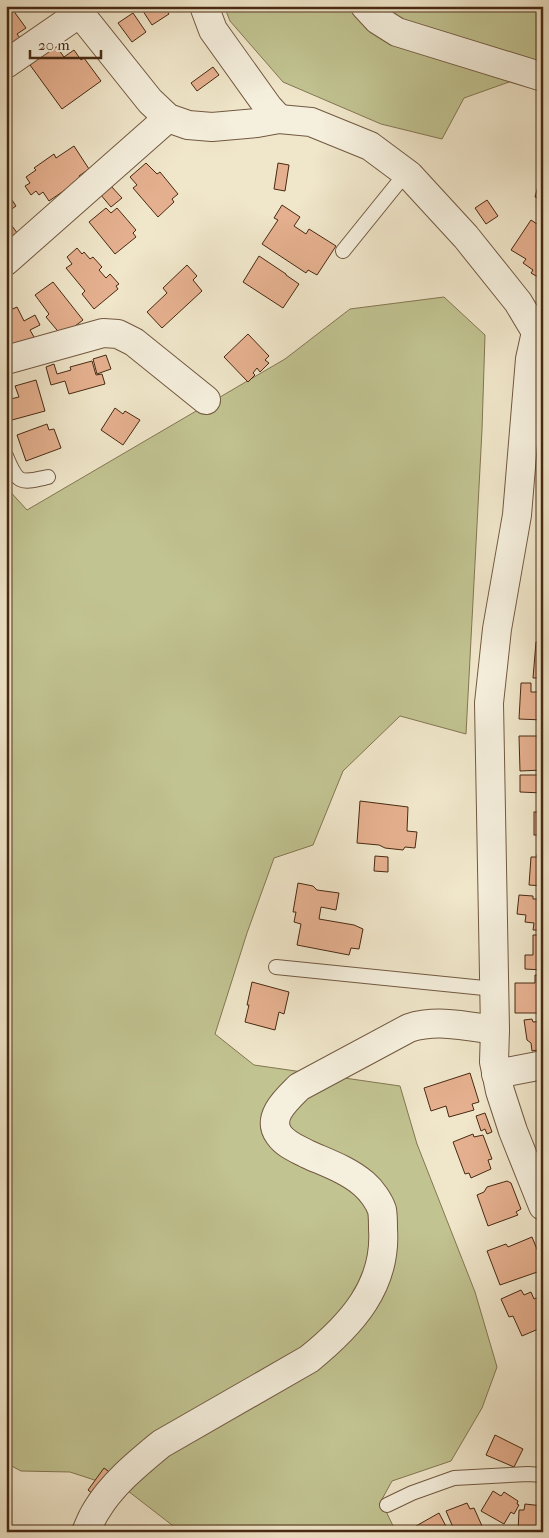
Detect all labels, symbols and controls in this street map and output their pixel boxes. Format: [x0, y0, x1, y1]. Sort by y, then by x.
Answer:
scale bar [30, 28, 101, 60]
text: 20 m [38, 36, 70, 54]

